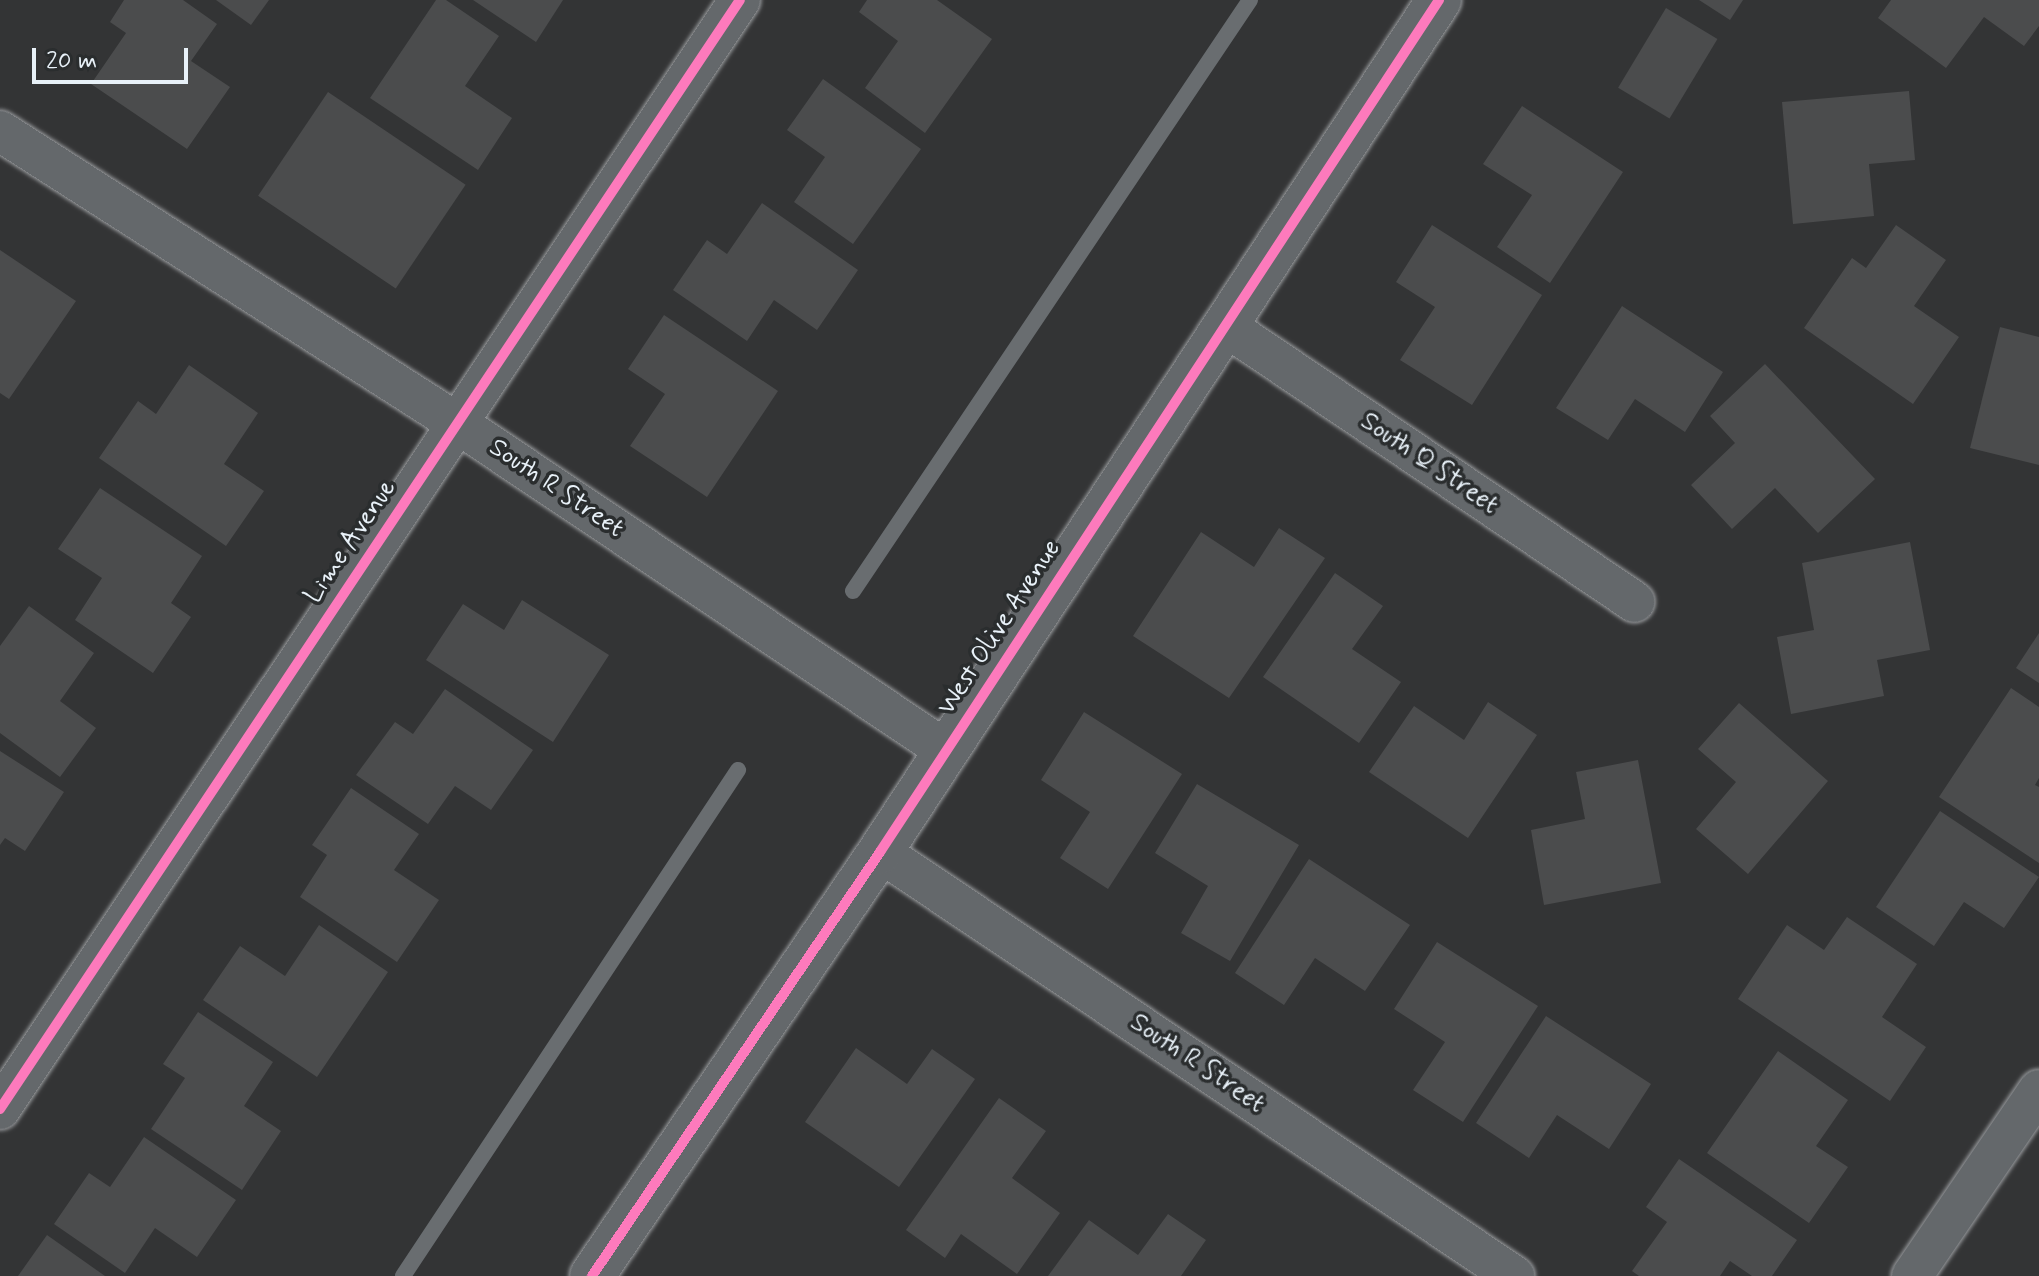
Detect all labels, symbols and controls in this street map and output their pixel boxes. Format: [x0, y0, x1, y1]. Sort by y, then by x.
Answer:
scale bar [36, 32, 192, 82]
text: 20 m [46, 46, 97, 77]
street label: South Q Street [1352, 405, 1506, 523]
street label: South R Street [481, 431, 631, 547]
street label: Lime Avenue [297, 472, 405, 612]
street label: West Olive Avenue [931, 533, 1069, 723]
street label: South R Street [1122, 1006, 1272, 1122]

